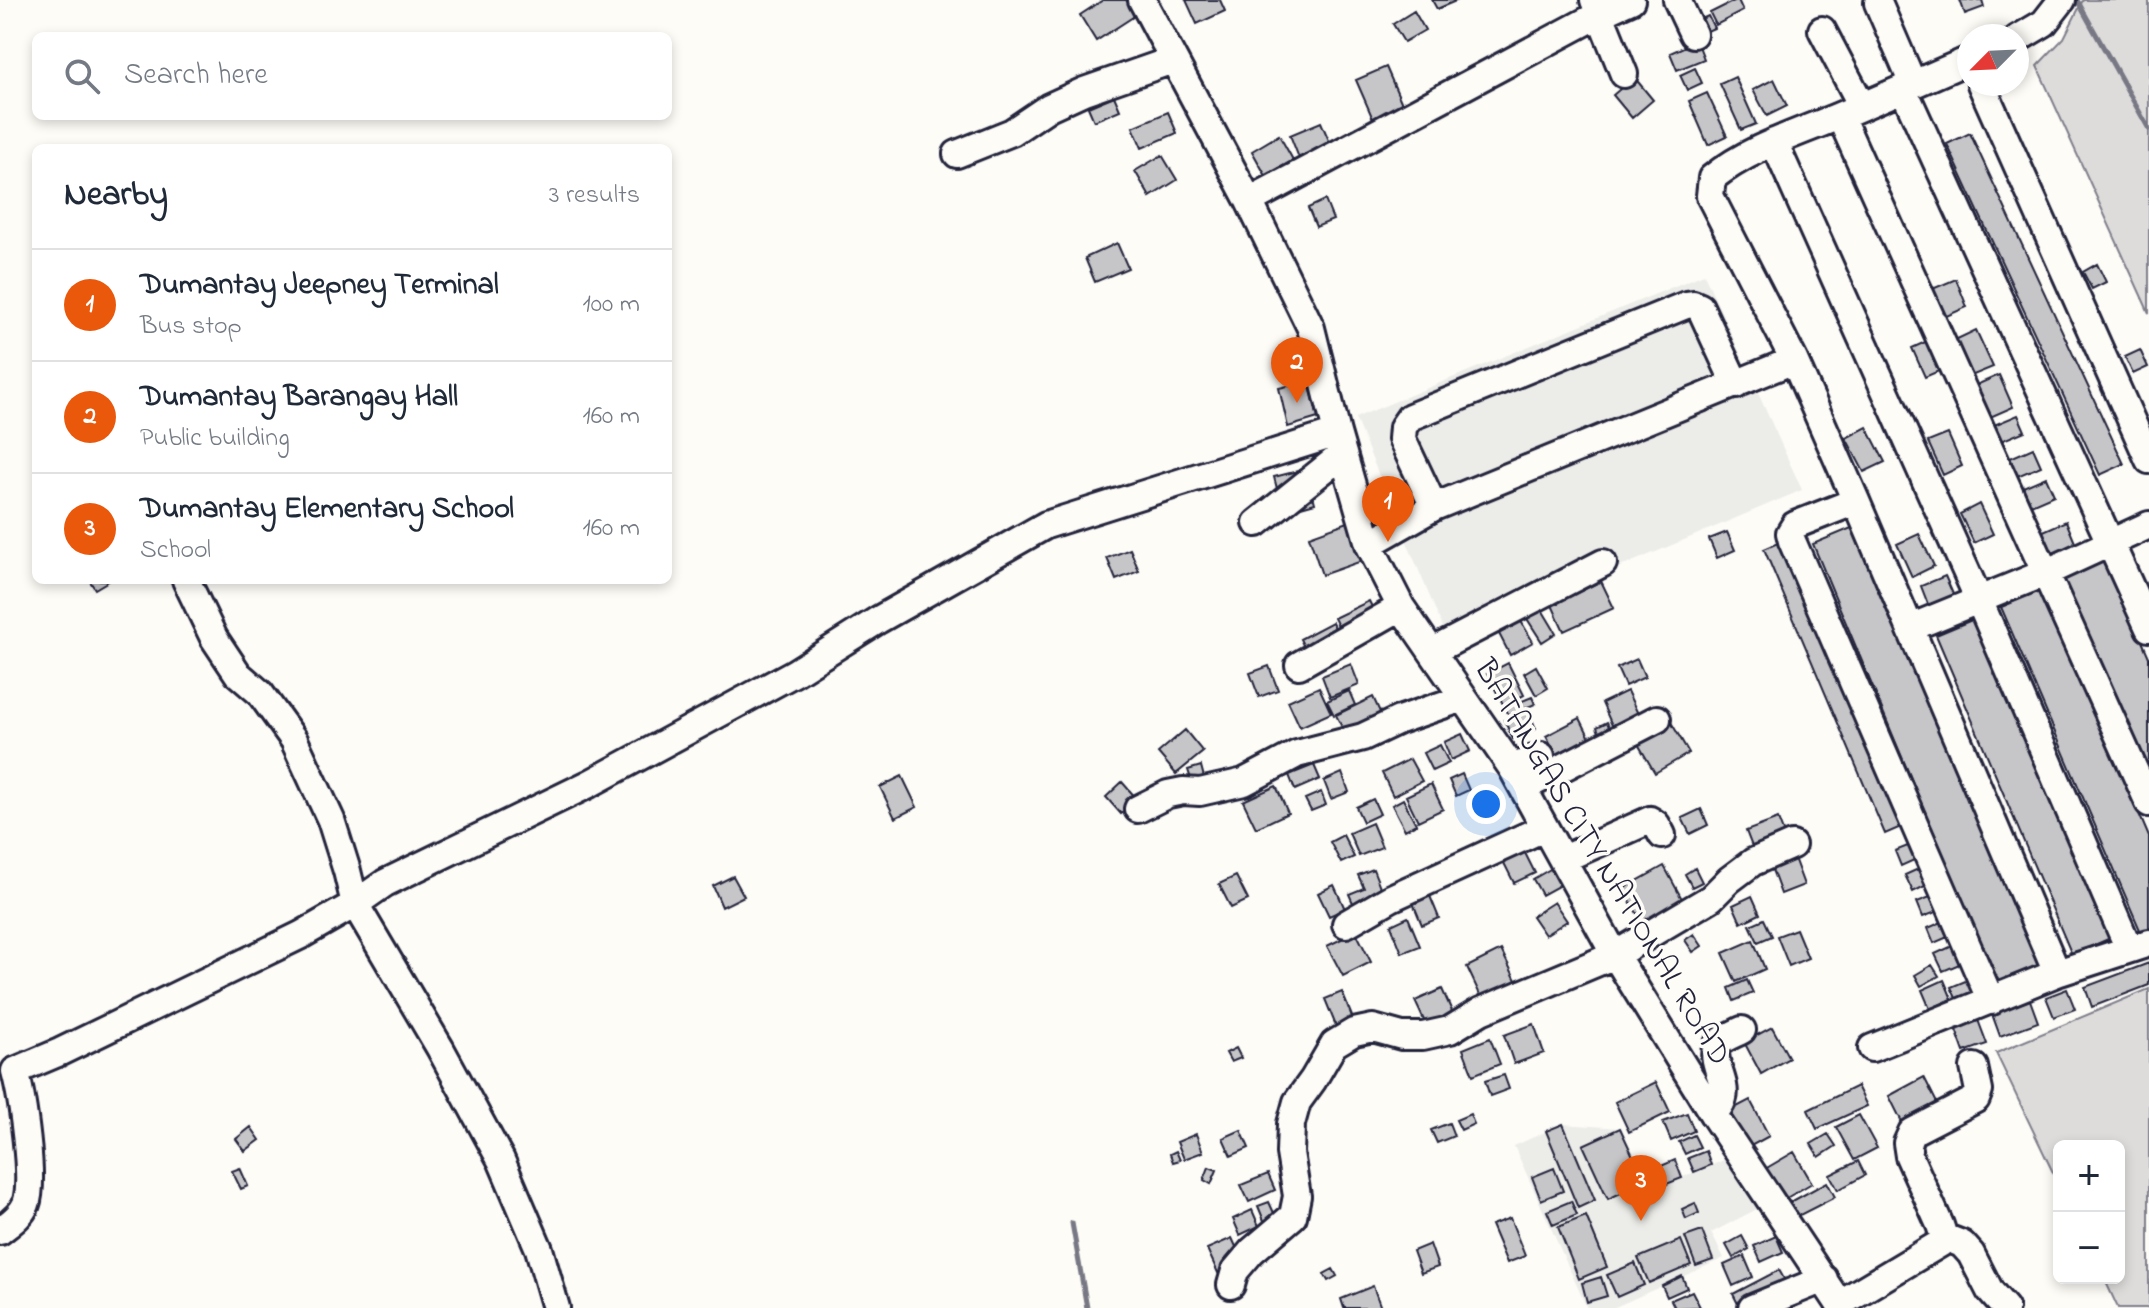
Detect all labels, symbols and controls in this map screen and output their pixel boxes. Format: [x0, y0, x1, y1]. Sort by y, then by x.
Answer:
north arrow [1957, 24, 2029, 96]
search box [32, 32, 672, 120]
icon: search [60, 54, 104, 98]
text: Search here [124, 54, 268, 98]
text: Nearby [64, 171, 168, 221]
text: 3 results [549, 177, 640, 215]
text: Dumantay Jeepney Terminal [140, 264, 499, 308]
text: 1 [86, 286, 94, 324]
text: 100 m [583, 286, 640, 324]
text: Bus stop [140, 308, 242, 346]
pin: 2 [1271, 337, 1323, 403]
text: Dumantay Barangay Hall [140, 376, 458, 420]
text: 2 [84, 398, 96, 436]
text: 160 m [582, 398, 640, 436]
text: Public building [140, 420, 290, 458]
pin: 1 [1362, 476, 1414, 542]
text: Dumantay Elementary School [140, 488, 514, 532]
text: 3 [85, 510, 95, 548]
text: 160 m [582, 510, 640, 548]
text: School [140, 532, 211, 570]
street label: BATANGAS CITY NATIONAL ROAD [1460, 650, 1741, 1075]
your location [1466, 784, 1506, 824]
map controls [2053, 1140, 2125, 1284]
button: + [2053, 1140, 2125, 1212]
pin: 3 [1615, 1155, 1667, 1221]
button: − [2053, 1212, 2125, 1284]

